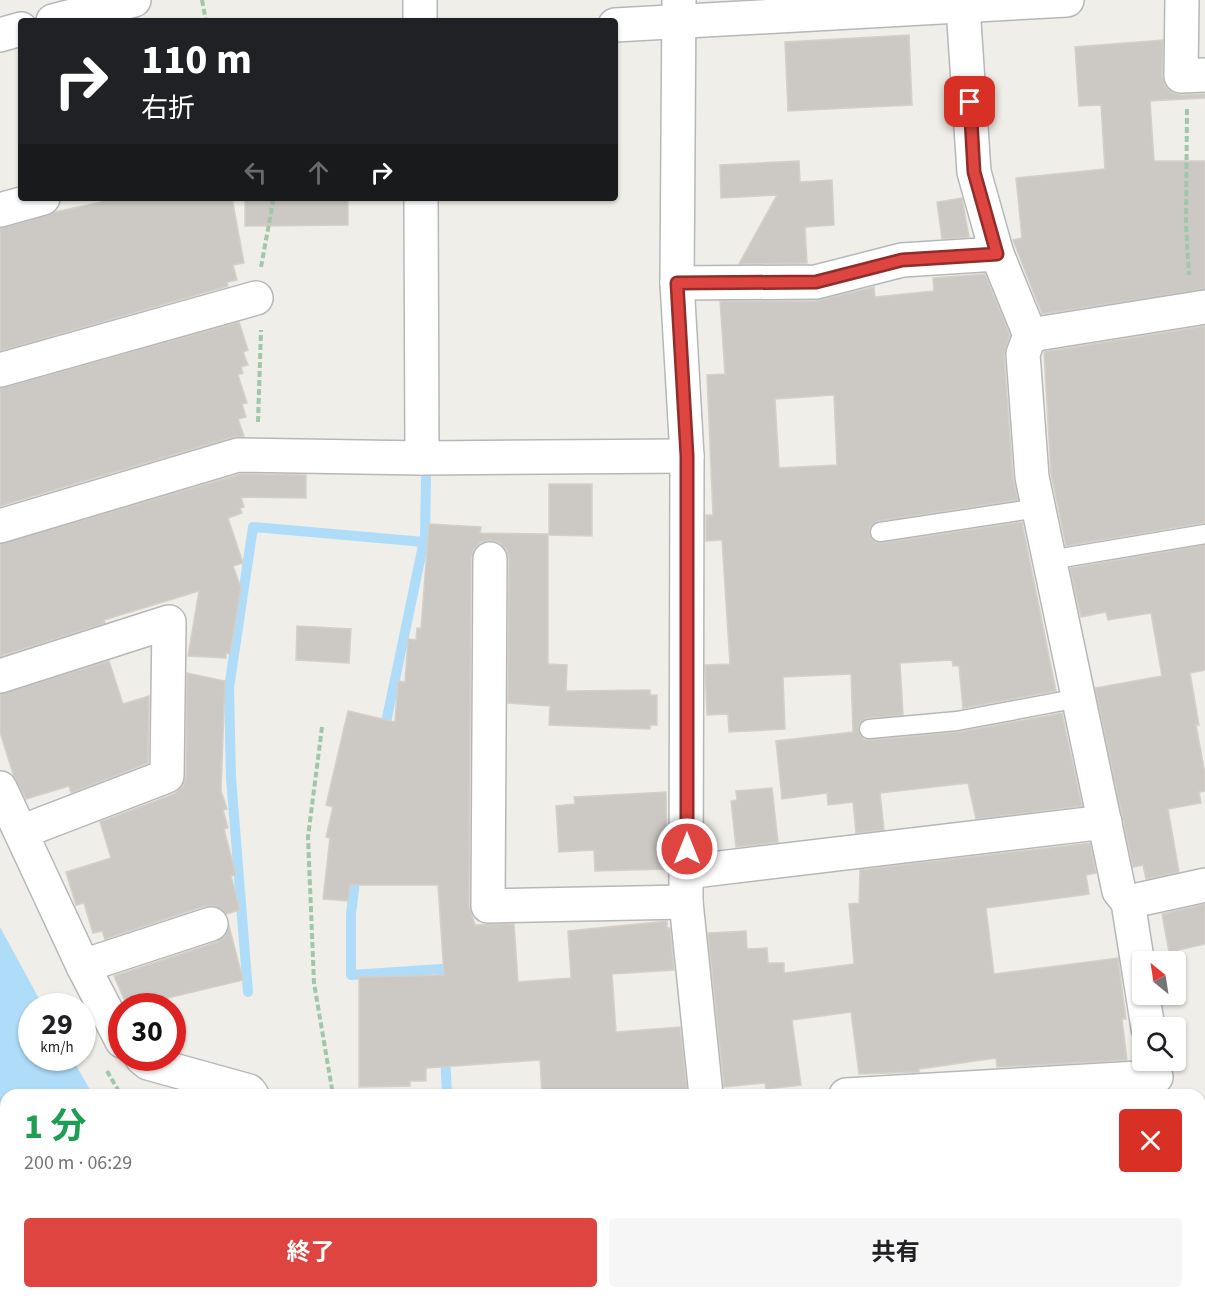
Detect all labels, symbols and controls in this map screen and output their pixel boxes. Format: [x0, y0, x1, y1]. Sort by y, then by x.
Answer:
text: 110 m [141, 30, 252, 90]
icon: right [42, 42, 120, 120]
pin [944, 76, 995, 127]
icon: arrive [953, 85, 986, 118]
text: 右折 [141, 89, 195, 128]
icon: left [239, 156, 272, 189]
icon: ahead [302, 156, 335, 189]
icon: right [365, 156, 398, 189]
position arrow [655, 817, 719, 881]
north arrow [1132, 951, 1186, 1005]
map controls [1132, 951, 1186, 1071]
speed limit sign: 30 [108, 993, 186, 1071]
text: 29 [41, 1003, 73, 1046]
button: search [1132, 1017, 1186, 1071]
text: km/h [40, 1037, 74, 1058]
text: 1 分 [24, 1101, 86, 1152]
button: close [1119, 1109, 1182, 1172]
text: 200 m · 06:29 [24, 1149, 132, 1177]
button: 終了 [24, 1218, 597, 1287]
button: 共有 [609, 1218, 1182, 1287]

